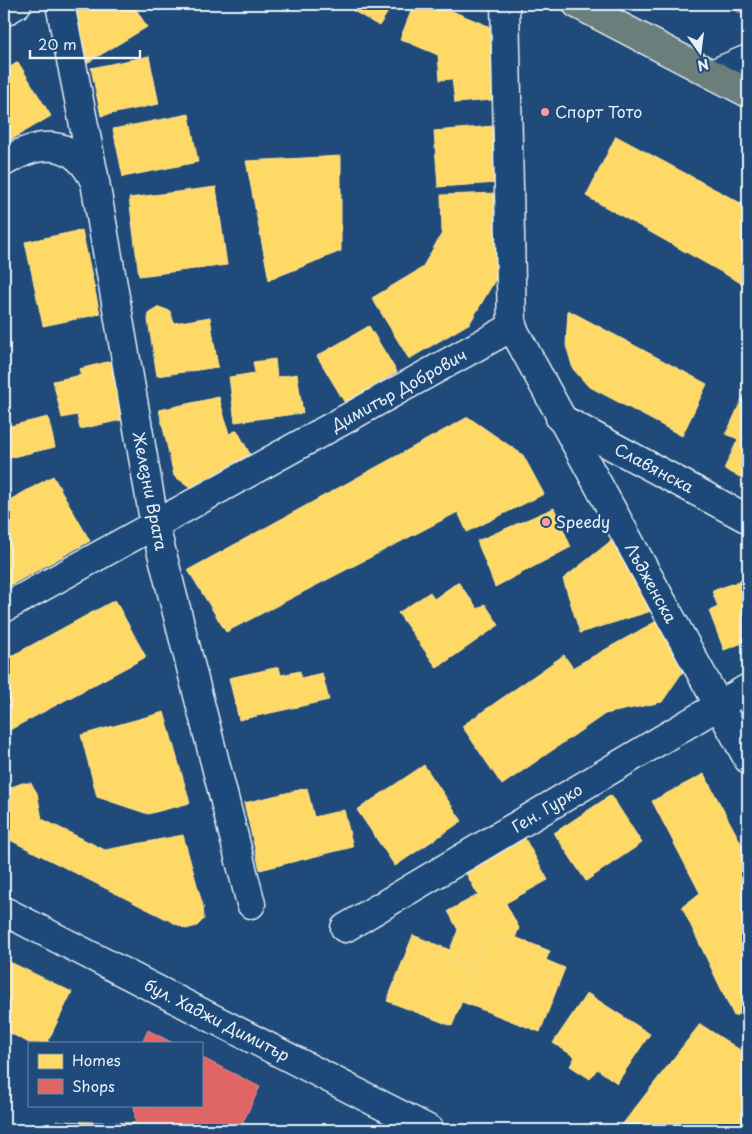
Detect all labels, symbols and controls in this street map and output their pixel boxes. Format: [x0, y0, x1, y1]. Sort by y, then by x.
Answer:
scale bar [30, 28, 140, 60]
north arrow [674, 28, 724, 78]
text: 20 m [38, 32, 77, 55]
text: N [695, 54, 711, 77]
place label: Спорт Тото [555, 99, 642, 123]
marker: Спорт Тото [539, 106, 551, 118]
street label: Димитър Добрович [325, 342, 471, 437]
street label: Железни Врата [128, 429, 174, 552]
street label: Славянска [611, 436, 698, 498]
place label: Speedy [556, 509, 610, 533]
marker: Speedy [540, 516, 552, 528]
street label: Лъдженска [620, 538, 684, 627]
street label: Ген. Гурко [506, 777, 586, 838]
street label: бул. Хаджи Димитър [140, 972, 294, 1066]
legend [28, 1042, 202, 1106]
text: Homes [72, 1048, 121, 1071]
text: Shops [72, 1074, 115, 1097]

